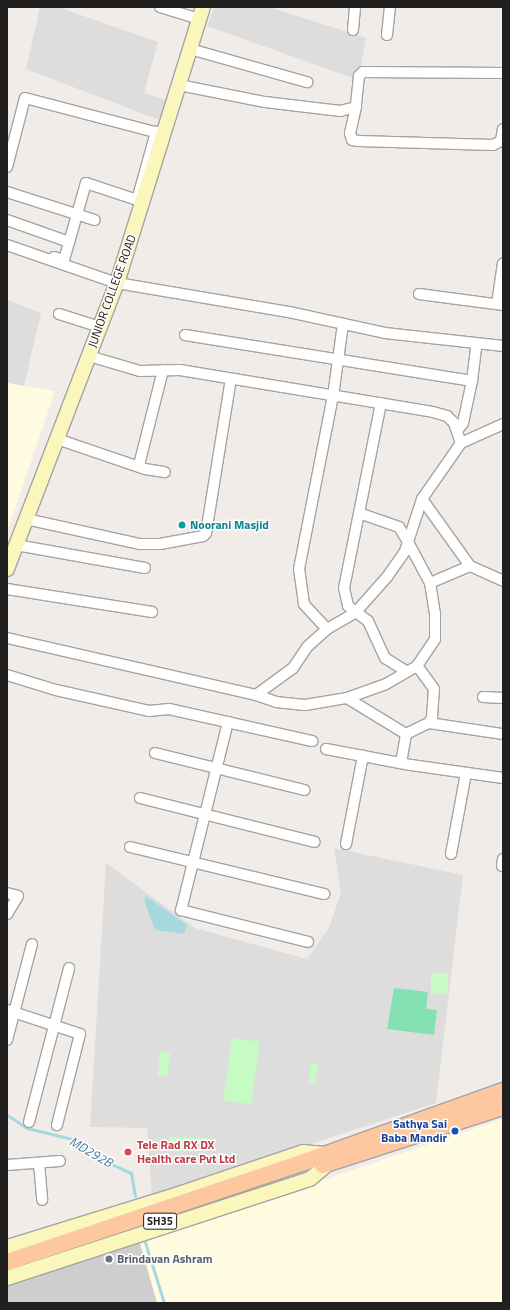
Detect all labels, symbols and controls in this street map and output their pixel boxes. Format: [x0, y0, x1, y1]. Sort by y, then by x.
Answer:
street label: JUNIOR COLLEGE ROAD [85, 232, 139, 350]
place label: Noorani Masjid [190, 518, 269, 532]
marker: Noorani Masjid [177, 520, 187, 530]
place label: Sathya Sai Baba Mandir [381, 1117, 447, 1145]
marker: Sathya Sai Baba Mandir [450, 1126, 460, 1136]
water label: MD292B [67, 1133, 115, 1171]
place label: Tele Rad RX DX Health care Pvt Ltd [137, 1138, 235, 1166]
marker: Tele Rad RX DX Health care Pvt Ltd [122, 1146, 134, 1158]
road number: SH35 [143, 1212, 177, 1230]
place label: Brindavan Ashram [117, 1252, 213, 1266]
marker: Brindavan Ashram [104, 1254, 114, 1264]

